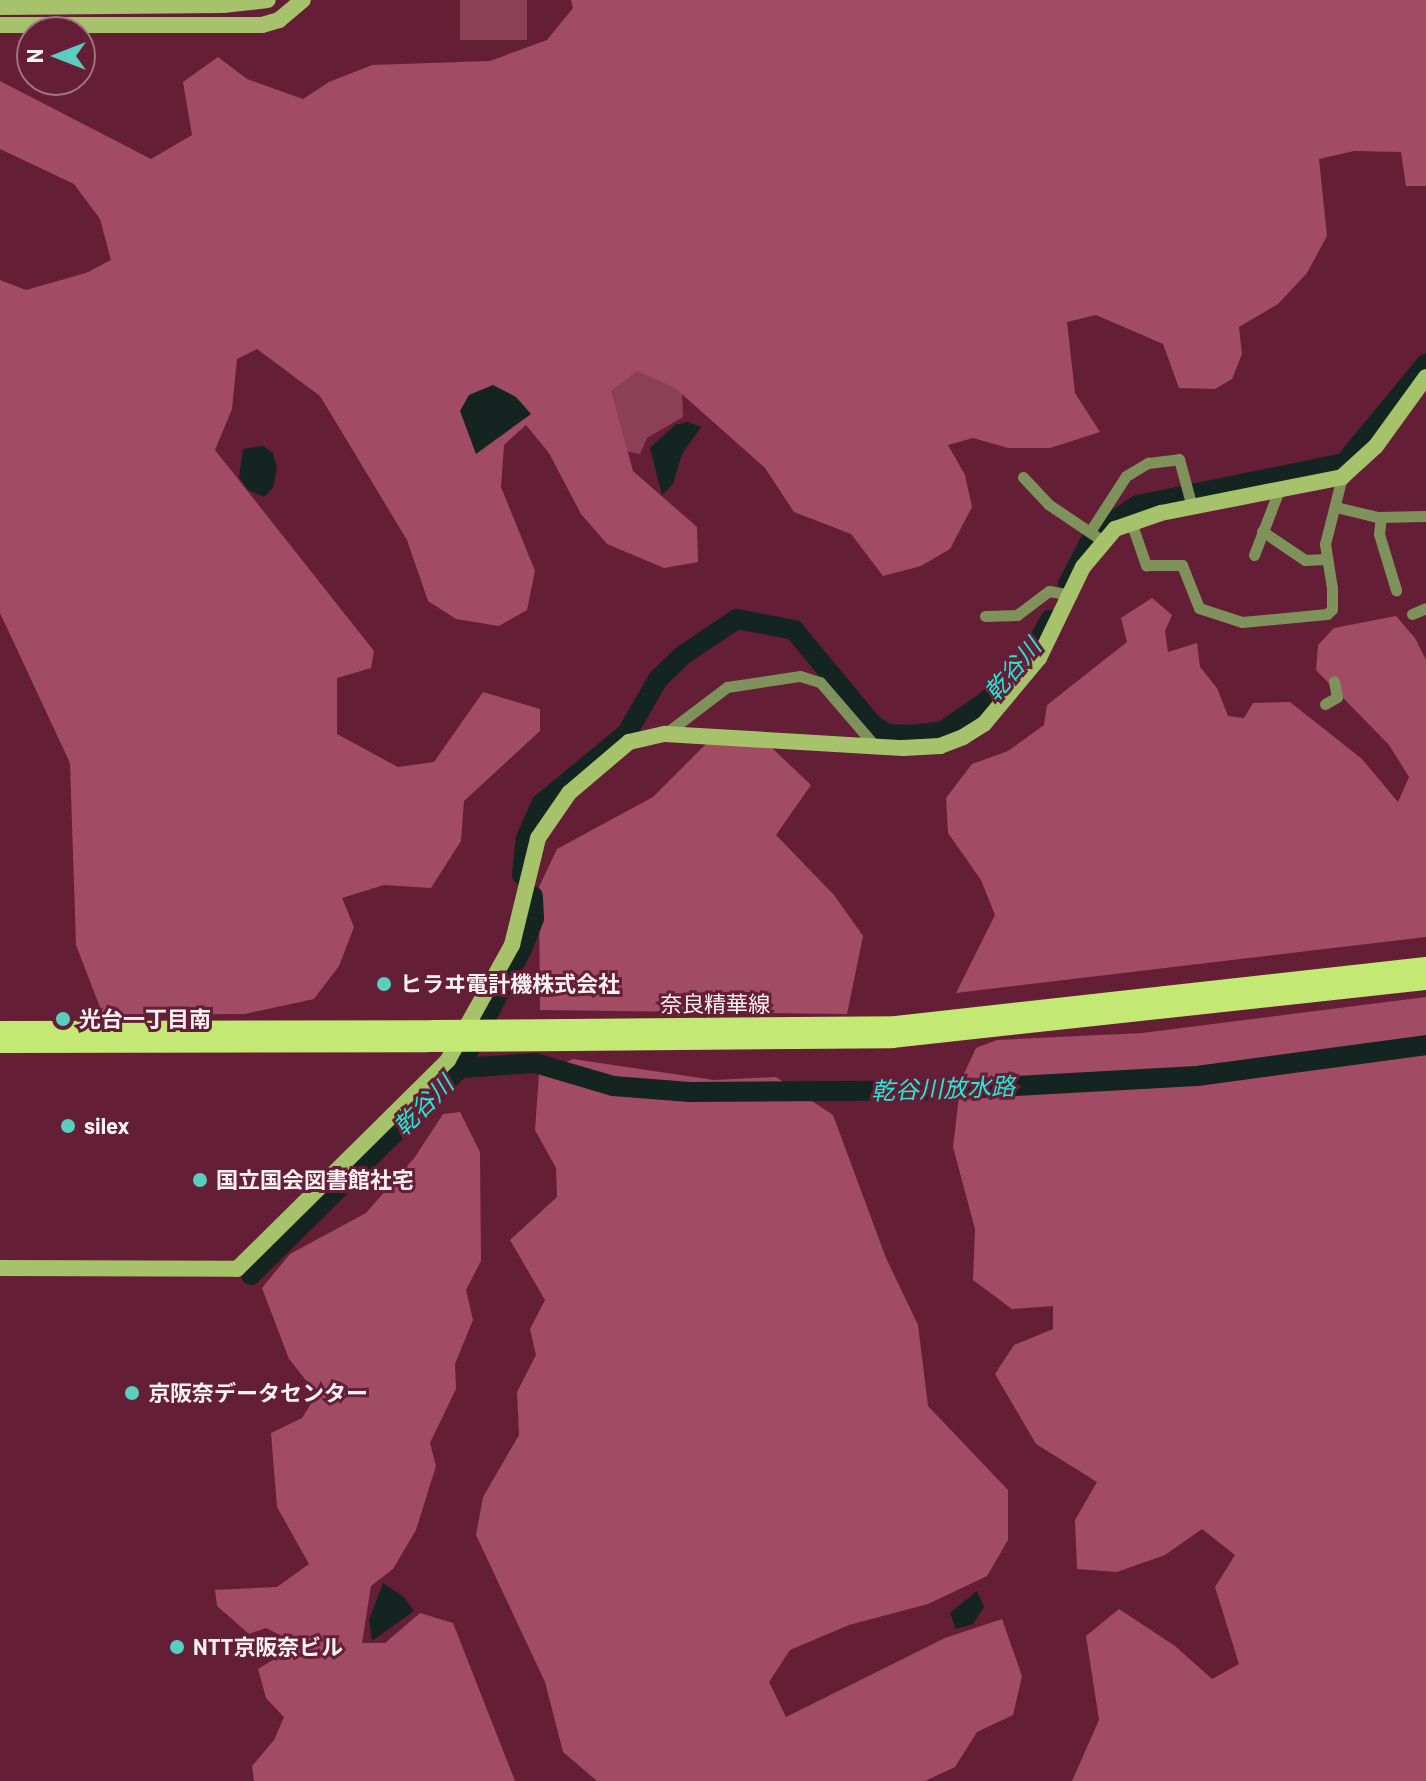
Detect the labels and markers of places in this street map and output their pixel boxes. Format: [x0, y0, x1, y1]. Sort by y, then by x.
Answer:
place label: ヒラヰ電計機株式会社 [400, 971, 620, 997]
marker: ヒラヰ電計機株式会社 [375, 975, 393, 993]
place label: 光台一丁目南 [79, 1006, 211, 1032]
marker: 光台一丁目南 [54, 1010, 72, 1028]
place label: silex [84, 1113, 129, 1139]
marker: silex [59, 1117, 77, 1135]
place label: 国立国会図書館社宅 [216, 1167, 414, 1193]
marker: 国立国会図書館社宅 [191, 1171, 209, 1189]
place label: 京阪奈データセンター [148, 1380, 368, 1406]
marker: 京阪奈データセンター [123, 1384, 141, 1402]
place label: NTT京阪奈ビル [193, 1634, 343, 1660]
marker: NTT京阪奈ビル [168, 1638, 186, 1656]

